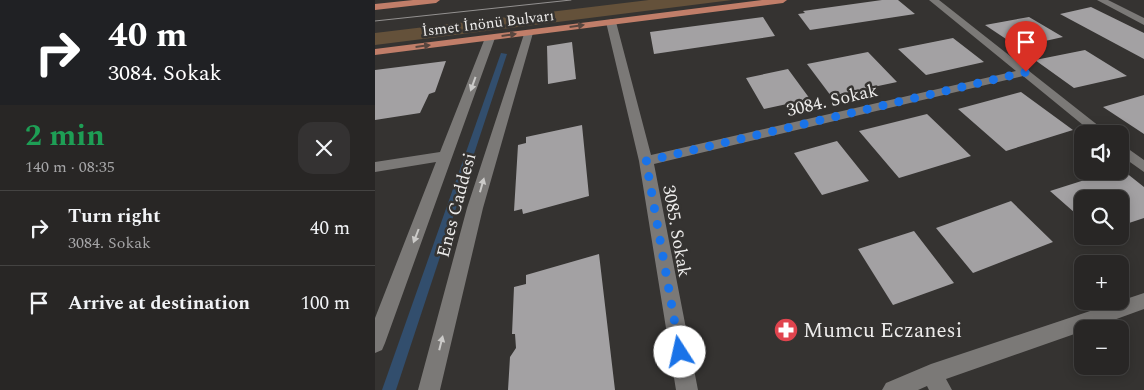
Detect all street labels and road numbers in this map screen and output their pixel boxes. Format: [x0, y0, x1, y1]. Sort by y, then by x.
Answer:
street label: İsmet İnönü Bulvarı [421, 4, 555, 43]
street label: 3084. Sokak [784, 77, 881, 124]
street label: Enes Caddesi [430, 150, 483, 260]
street label: 3085. Sokak [655, 183, 698, 279]

